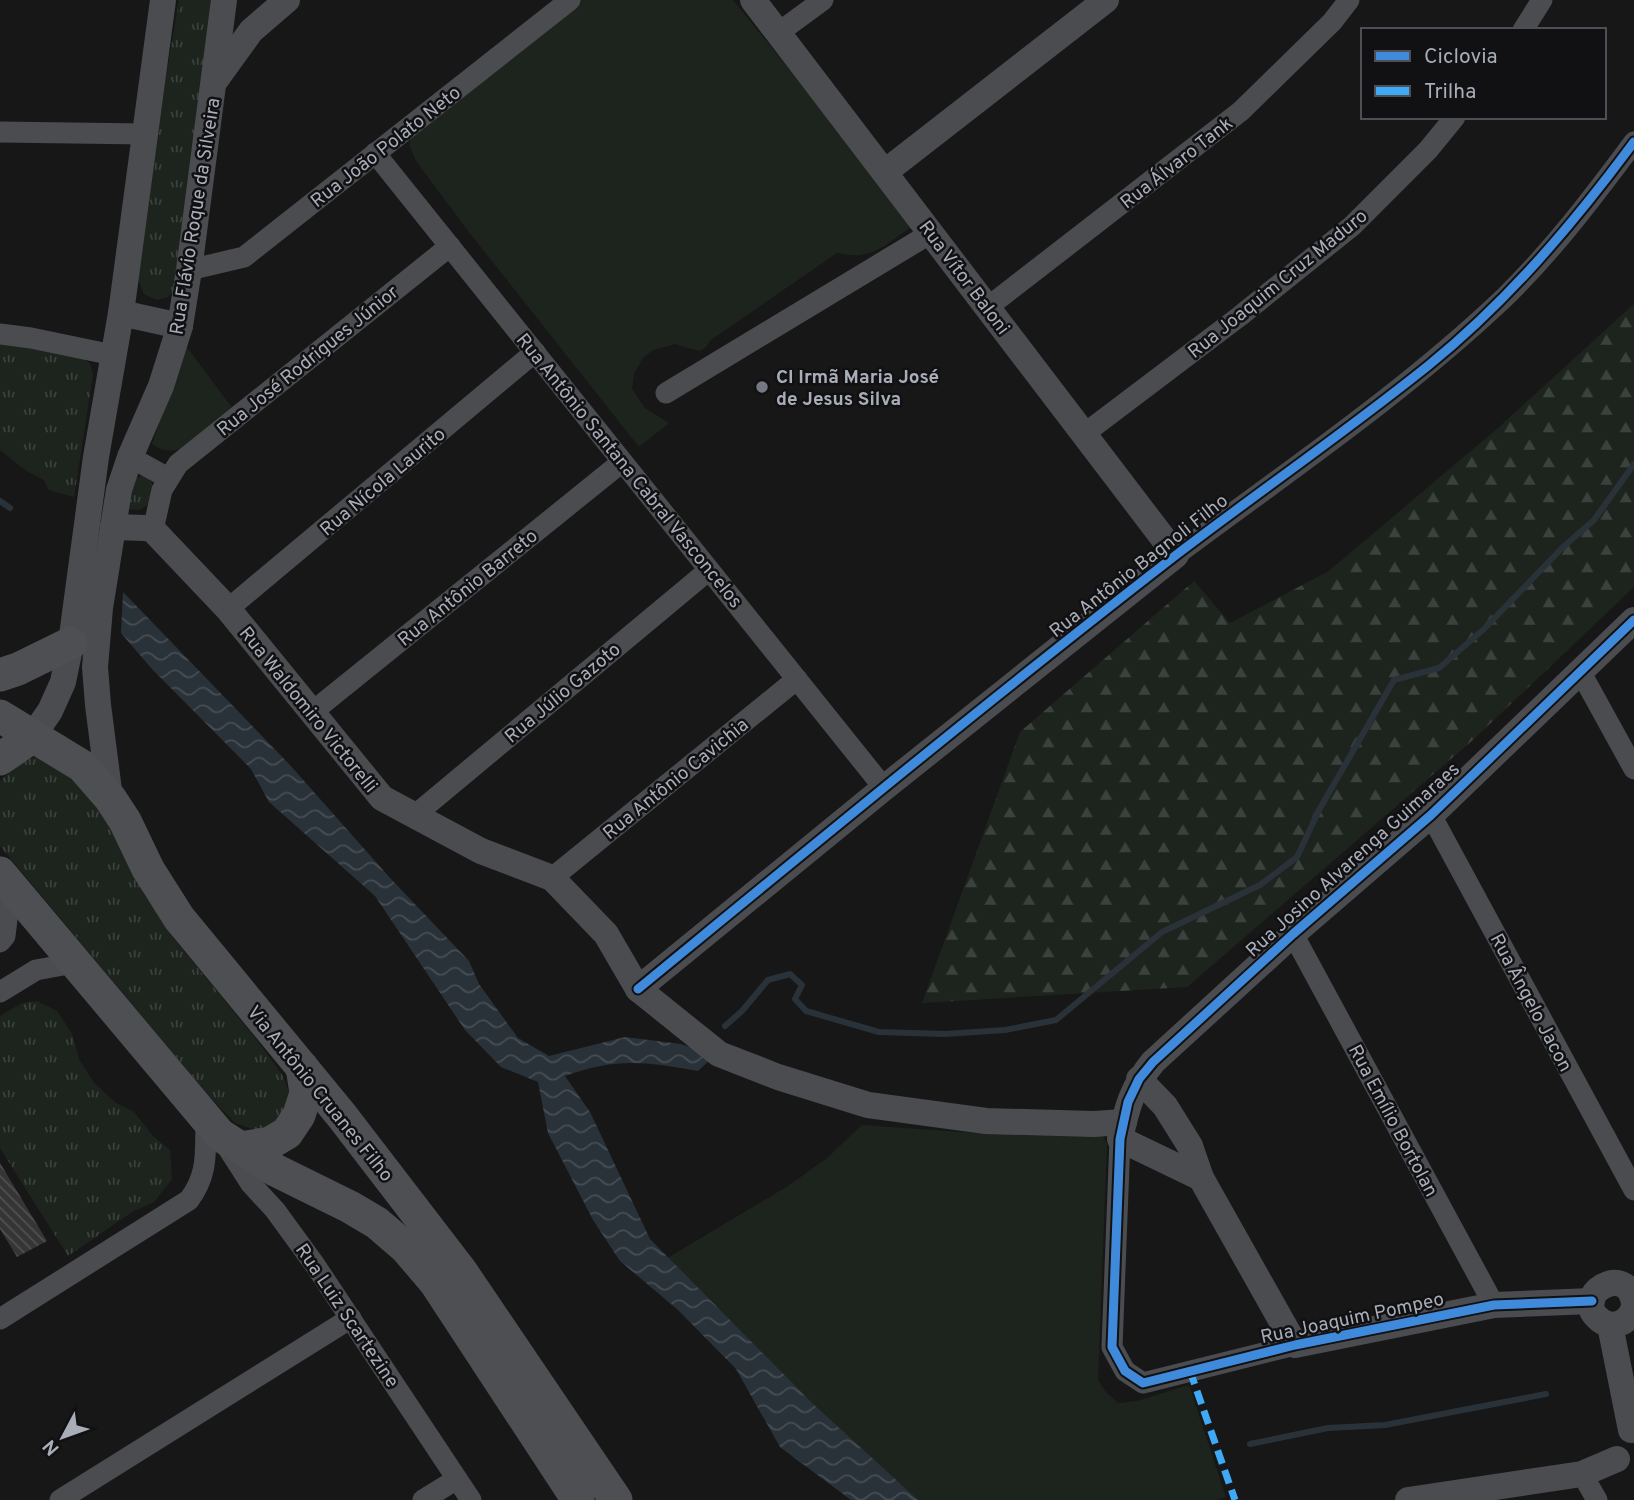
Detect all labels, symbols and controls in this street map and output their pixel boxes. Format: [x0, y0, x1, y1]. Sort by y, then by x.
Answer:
legend [1361, 28, 1606, 119]
text: Ciclovia [1424, 44, 1498, 71]
text: Trilha [1424, 79, 1476, 106]
street label: Rua João Polato Neto [306, 81, 466, 214]
street label: Rua Flávio Roque da Silveira [165, 96, 227, 337]
street label: Rua Álvaro Tank [1115, 111, 1238, 215]
street label: Rua Joaquim Cruz Maduro [1184, 205, 1373, 364]
street label: Rua Vítor Baloni [913, 216, 1014, 340]
street label: Rua José Rodrigues Júnior [213, 280, 404, 442]
street label: Rua Antônio Santana Cabral Vasconcelos [510, 329, 747, 614]
place label: CI Irmã Maria José de Jesus Silva [776, 366, 939, 412]
marker: CI Irmã Maria José de Jesus Silva [754, 379, 770, 395]
street label: Rua Nícola Laurito [316, 423, 451, 542]
street label: Rua Antônio Bagnoli Filho [1045, 489, 1233, 644]
street label: Rua Antônio Barreto [393, 525, 543, 652]
street label: Rua Waldomiro Victorelli [233, 622, 382, 798]
street label: Rua Júlio Gazoto [500, 638, 626, 749]
street label: Rua Antônio Cavichia [599, 713, 754, 846]
street label: Rua Josino Alvarenga Guimaraes [1241, 758, 1465, 963]
street label: Rua Ângelo Jacon [1484, 929, 1578, 1076]
street label: Via Antônio Cruanes Filho [241, 1001, 398, 1187]
street label: Rua Emílio Bortolan [1342, 1041, 1443, 1201]
street label: Rua Luiz Scartezine [289, 1239, 403, 1393]
street label: Rua Joaquim Pompeo [1258, 1288, 1446, 1350]
north arrow [28, 1402, 98, 1472]
text: N [38, 1434, 65, 1460]

